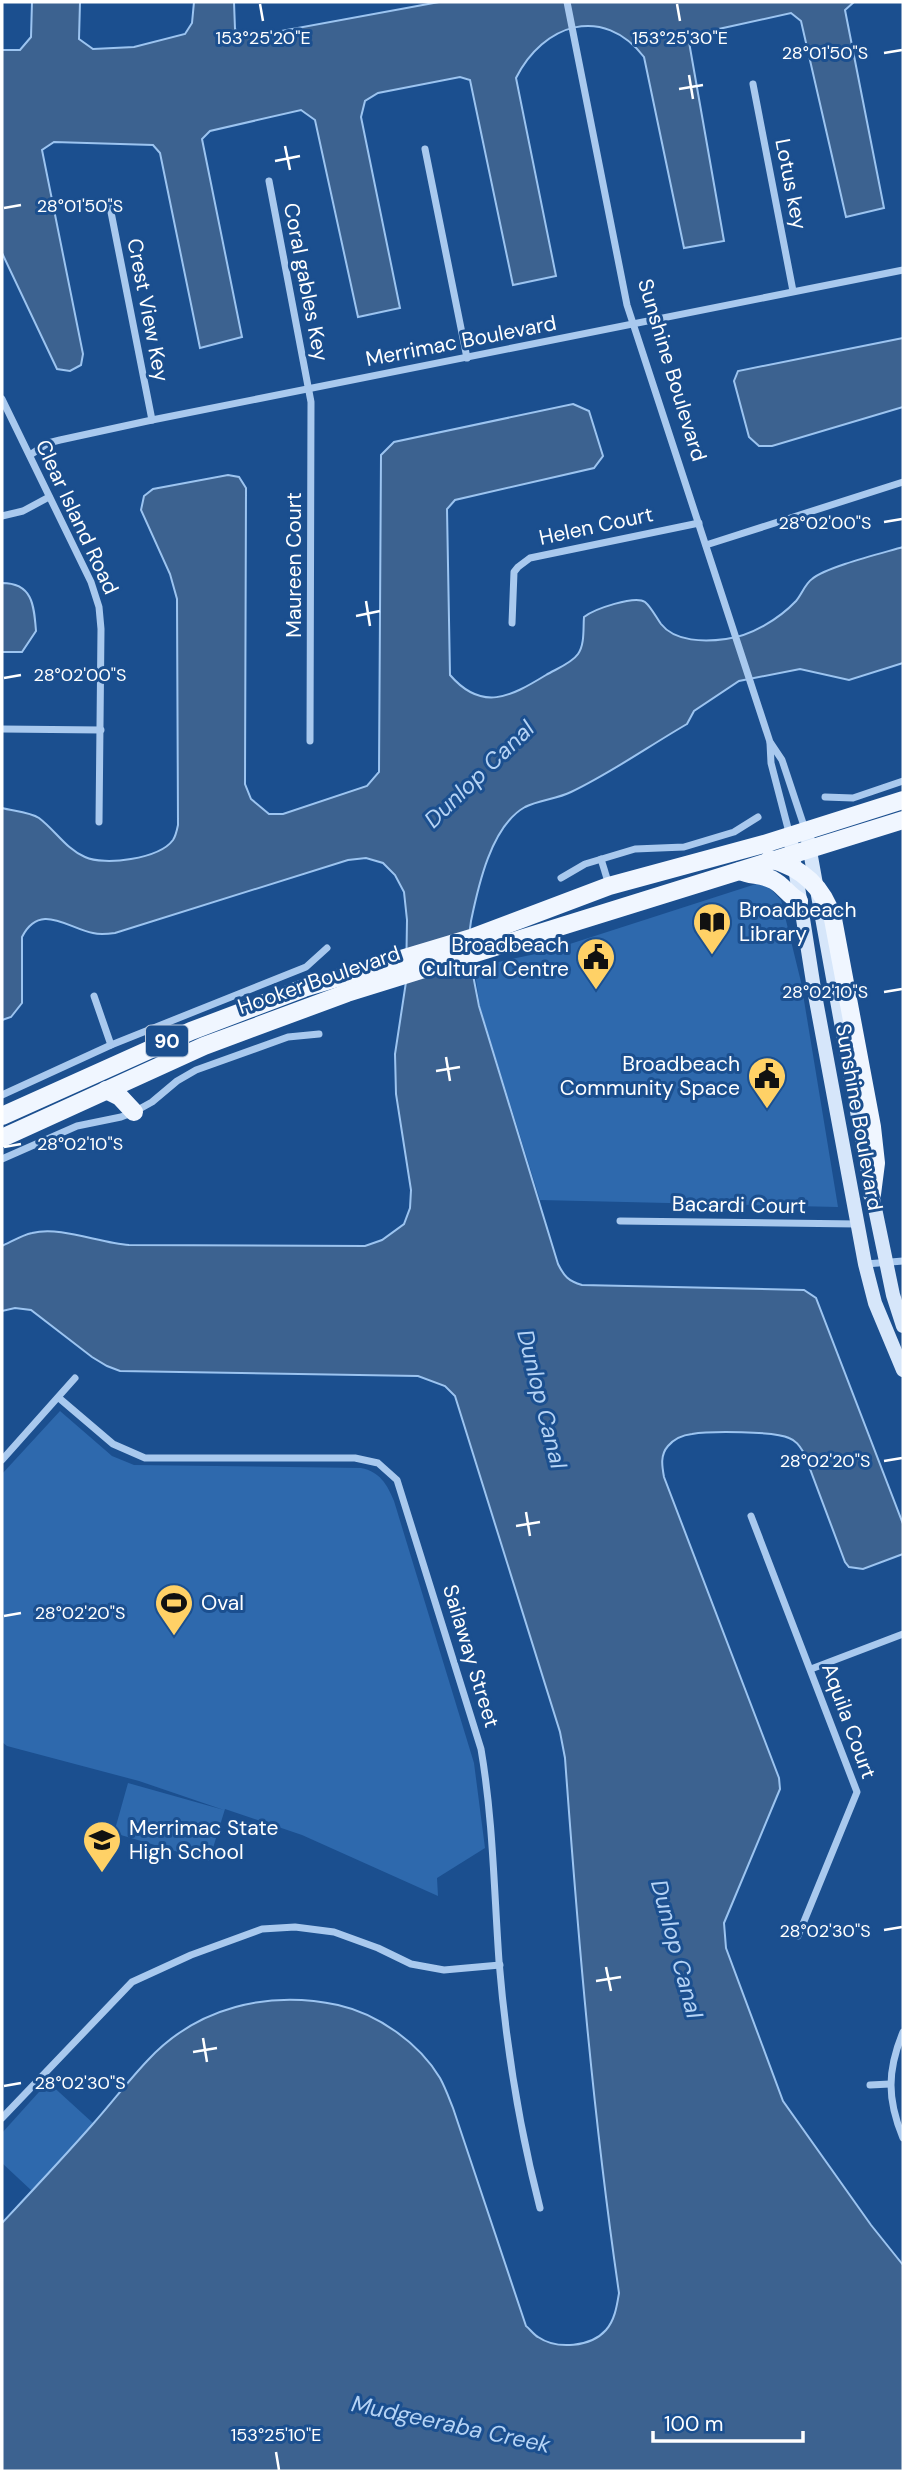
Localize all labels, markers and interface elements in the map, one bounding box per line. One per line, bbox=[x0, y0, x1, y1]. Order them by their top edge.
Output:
text: 153°25'20"E bbox=[215, 26, 311, 50]
text: 153°25'30"E bbox=[632, 26, 728, 50]
text: 28°01'50"S bbox=[782, 41, 868, 65]
street label: Lotus key bbox=[768, 136, 814, 232]
text: 28°01'50"S bbox=[37, 194, 123, 218]
street label: Coral gables Key bbox=[277, 200, 335, 364]
street label: Crest View Key bbox=[120, 236, 176, 384]
street label: Sunshine Boulevard bbox=[631, 275, 713, 465]
street label: Merrimac Boulevard bbox=[363, 309, 559, 373]
street label: Clear Island Road bbox=[29, 435, 125, 599]
street label: Maureen Court bbox=[280, 492, 308, 638]
street label: Helen Court bbox=[536, 500, 656, 552]
text: 28°02'00"S bbox=[779, 511, 871, 535]
text: 28°02'00"S bbox=[34, 663, 126, 687]
water label: Dunlop Canal bbox=[417, 713, 541, 834]
place label: Broadbeach Library bbox=[739, 896, 857, 948]
library icon: Broadbeach Library bbox=[691, 901, 733, 956]
place label: Broadbeach Cultural Centre bbox=[421, 931, 569, 983]
public building icon: Broadbeach Cultural Centre bbox=[575, 936, 617, 991]
street label: Hooker Boulevard bbox=[234, 939, 404, 1021]
text: 28°02'10"S bbox=[782, 980, 868, 1004]
street label: Sunshine Boulevard bbox=[829, 1021, 889, 1213]
road number: 90 bbox=[146, 1026, 188, 1056]
place label: Broadbeach Community Space bbox=[560, 1050, 740, 1102]
public building icon: Broadbeach Community Space bbox=[746, 1055, 788, 1110]
text: 28°02'10"S bbox=[37, 1132, 123, 1156]
street label: Bacardi Court bbox=[672, 1190, 806, 1220]
water label: Dunlop Canal bbox=[510, 1326, 574, 1472]
text: 28°02'20"S bbox=[780, 1449, 870, 1473]
street label: Sailaway Street bbox=[436, 1581, 506, 1731]
sports icon: Oval bbox=[153, 1582, 195, 1637]
place label: Oval bbox=[201, 1589, 244, 1617]
text: 28°02'20"S bbox=[35, 1601, 125, 1625]
street label: Aquila Court bbox=[815, 1659, 883, 1783]
place label: Merrimac State High School bbox=[129, 1814, 278, 1866]
school or university icon: Merrimac State High School bbox=[81, 1819, 123, 1874]
water label: Dunlop Canal bbox=[644, 1876, 710, 2022]
text: 28°02'30"S bbox=[779, 1919, 871, 1943]
text: 28°02'30"S bbox=[34, 2071, 126, 2095]
water label: Mudgeeraba Creek bbox=[349, 2388, 554, 2460]
scale bar bbox=[653, 2400, 804, 2444]
text: 100 m bbox=[664, 2410, 724, 2438]
text: 153°25'10"E bbox=[231, 2423, 321, 2447]

